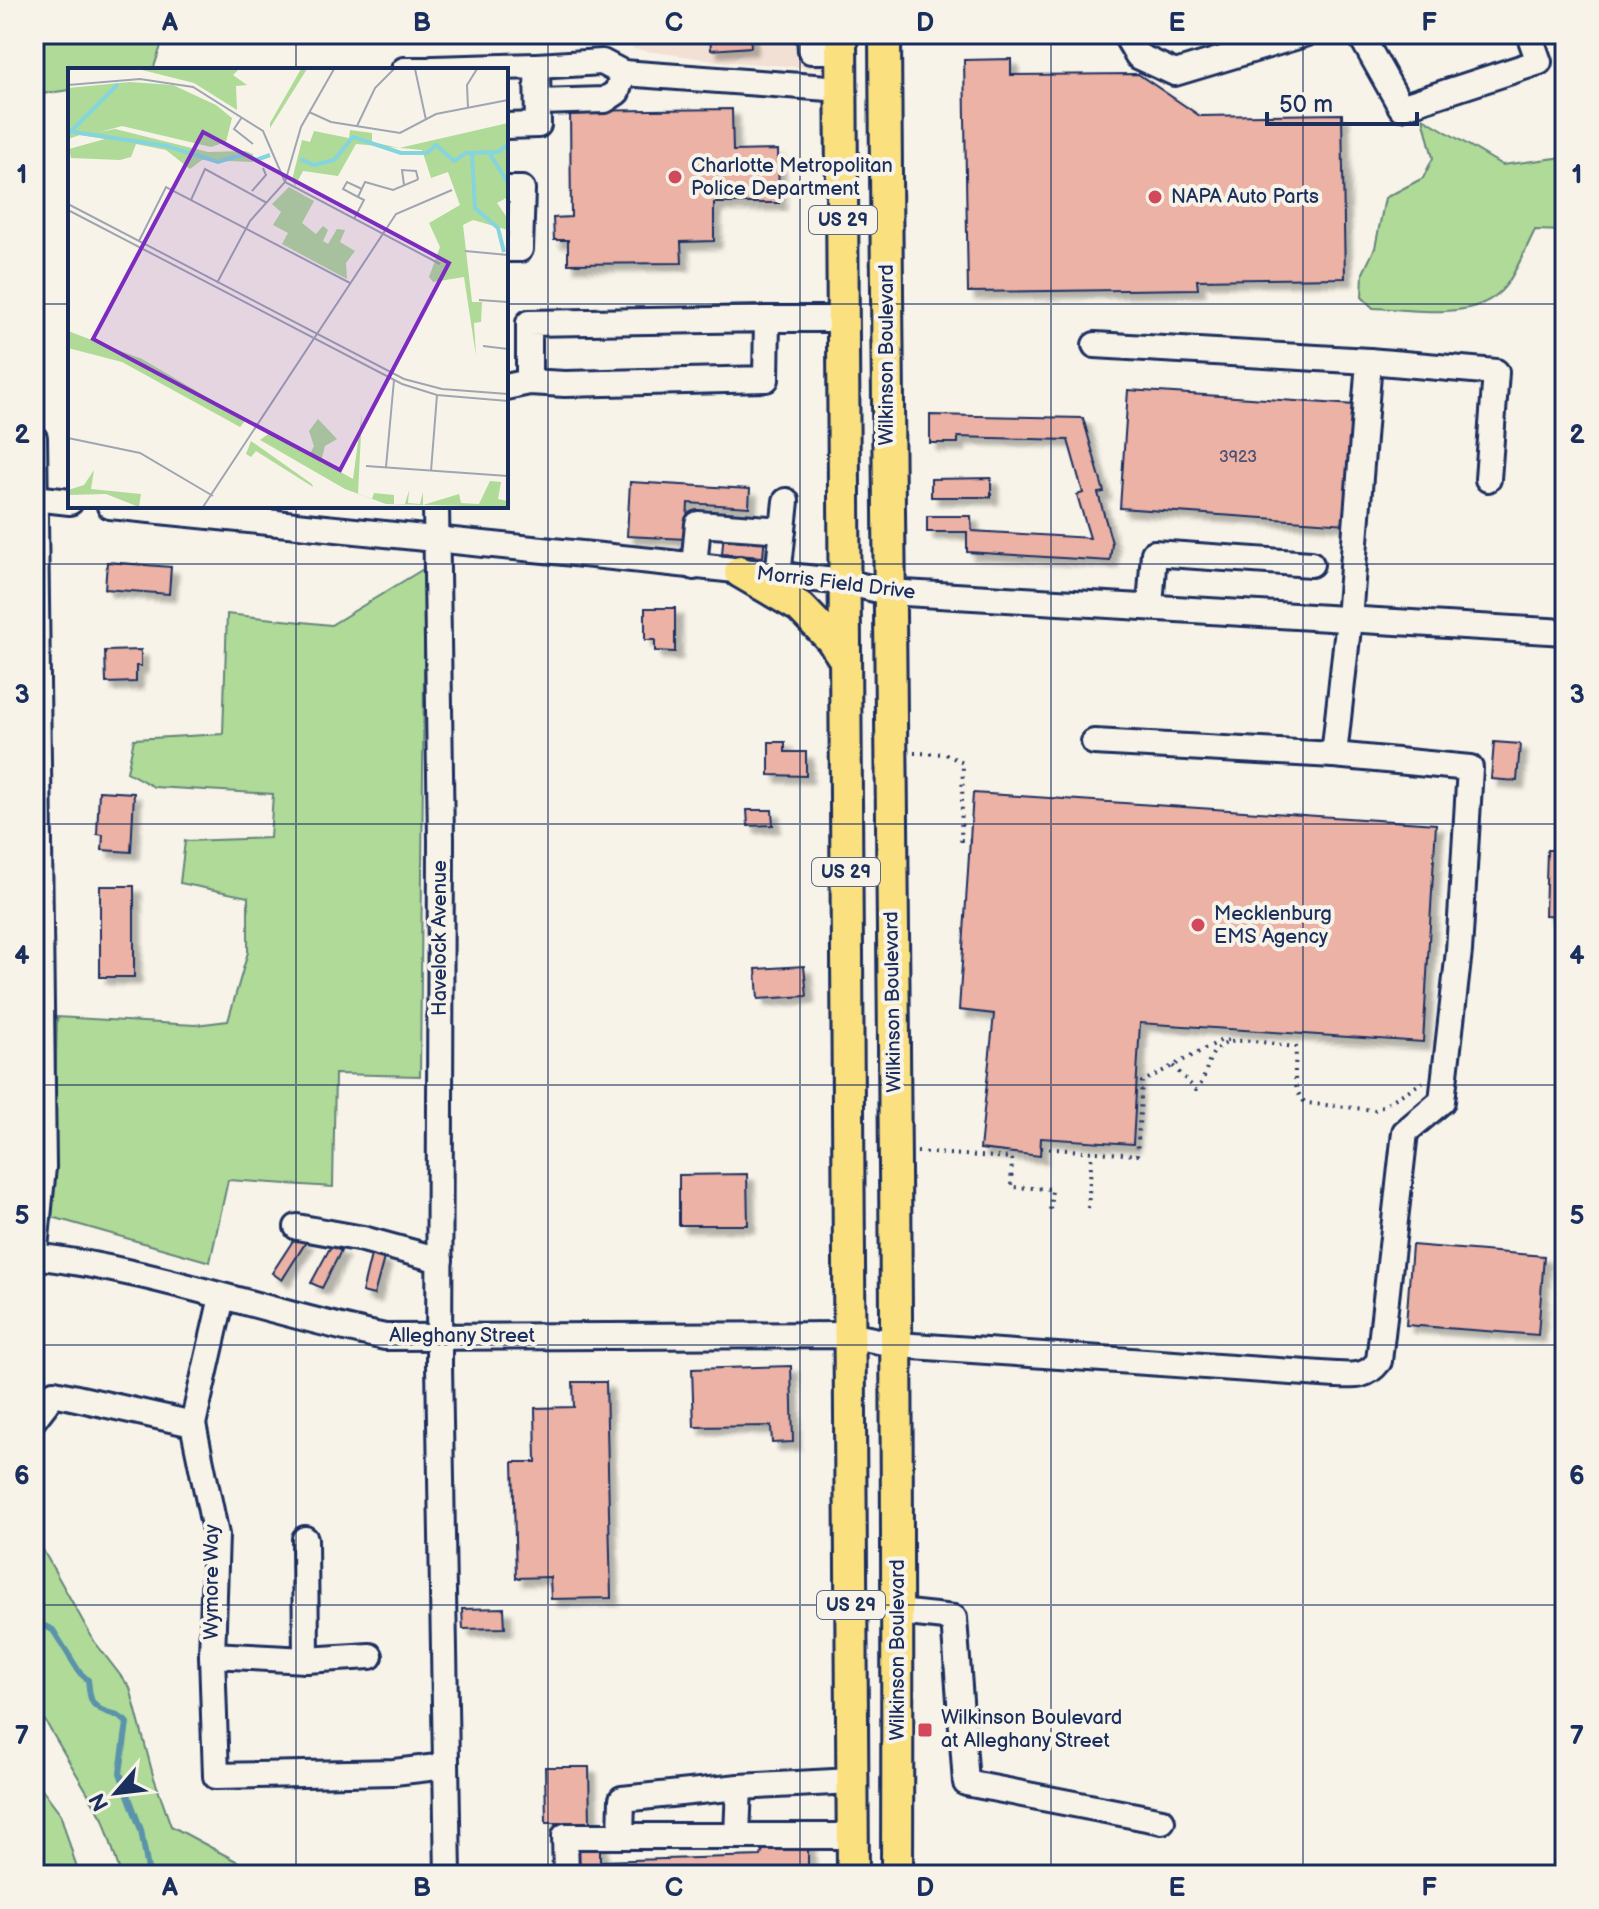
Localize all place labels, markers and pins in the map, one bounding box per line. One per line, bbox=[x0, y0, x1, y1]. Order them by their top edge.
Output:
place label: Charlotte Metropolitan Police Department bbox=[691, 154, 893, 201]
marker: Charlotte Metropolitan Police Department bbox=[666, 168, 684, 186]
place label: NAPA Auto Parts bbox=[1171, 185, 1319, 209]
marker: NAPA Auto Parts bbox=[1146, 188, 1164, 206]
place label: Mecklenburg EMS Agency bbox=[1214, 902, 1332, 949]
marker: Mecklenburg EMS Agency bbox=[1189, 916, 1207, 934]
place label: Wilkinson Boulevard at Alleghany Street bbox=[941, 1706, 1122, 1753]
marker: Wilkinson Boulevard at Alleghany Street bbox=[916, 1721, 934, 1739]

